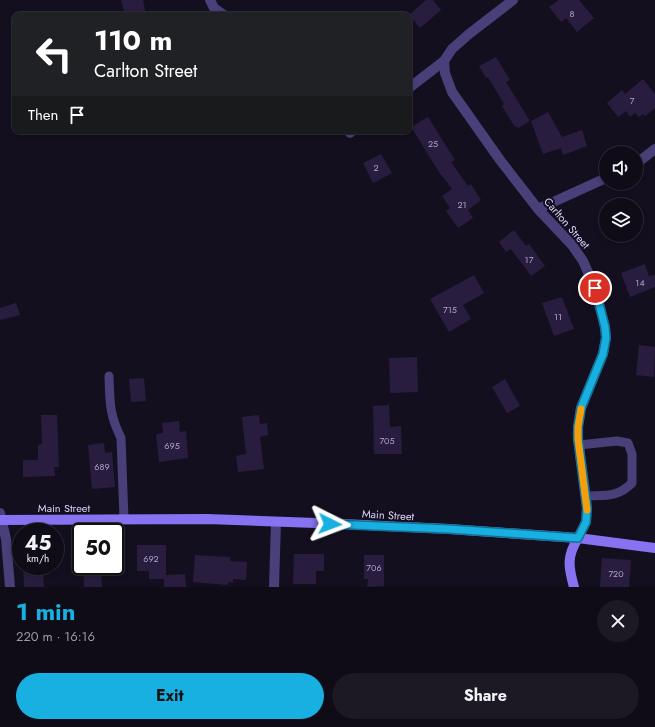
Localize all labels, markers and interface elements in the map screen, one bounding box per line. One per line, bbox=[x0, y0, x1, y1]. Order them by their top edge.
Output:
house number: 8 bbox=[570, 7, 575, 20]
text: 110 m bbox=[94, 20, 172, 61]
icon: left bbox=[28, 28, 80, 80]
text: Carlton Street bbox=[94, 58, 197, 84]
house number: 7 bbox=[630, 94, 635, 107]
text: Then bbox=[28, 104, 58, 126]
icon: arrive bbox=[66, 104, 88, 126]
house number: 25 bbox=[428, 137, 438, 150]
map controls bbox=[599, 146, 643, 242]
button: sound bbox=[599, 146, 643, 190]
house number: 2 bbox=[373, 161, 379, 174]
street label: Carlton Street bbox=[540, 194, 594, 252]
house number: 21 bbox=[457, 198, 467, 211]
button: layers bbox=[599, 198, 643, 242]
house number: 17 bbox=[525, 253, 534, 266]
pin bbox=[578, 271, 612, 305]
house number: 14 bbox=[635, 276, 645, 289]
icon: arrive bbox=[584, 277, 606, 299]
house number: 715 bbox=[443, 303, 457, 316]
house number: 11 bbox=[554, 310, 562, 323]
house number: 705 bbox=[379, 434, 395, 447]
house number: 695 bbox=[164, 439, 180, 452]
house number: 689 bbox=[94, 460, 110, 473]
street label: Main Street bbox=[38, 500, 91, 516]
position arrow bbox=[309, 503, 351, 545]
street label: Main Street bbox=[361, 506, 415, 524]
speed limit sign: 50 bbox=[72, 523, 124, 575]
text: 45 bbox=[25, 529, 51, 558]
text: km/h bbox=[27, 551, 49, 566]
house number: 692 bbox=[143, 552, 159, 565]
house number: 706 bbox=[366, 561, 382, 574]
house number: 720 bbox=[608, 567, 624, 580]
text: 1 min bbox=[16, 594, 76, 629]
button: close bbox=[597, 600, 639, 642]
text: 220 m · 16:16 bbox=[16, 627, 95, 646]
button: Exit bbox=[16, 673, 324, 719]
button: Share bbox=[332, 673, 639, 719]

